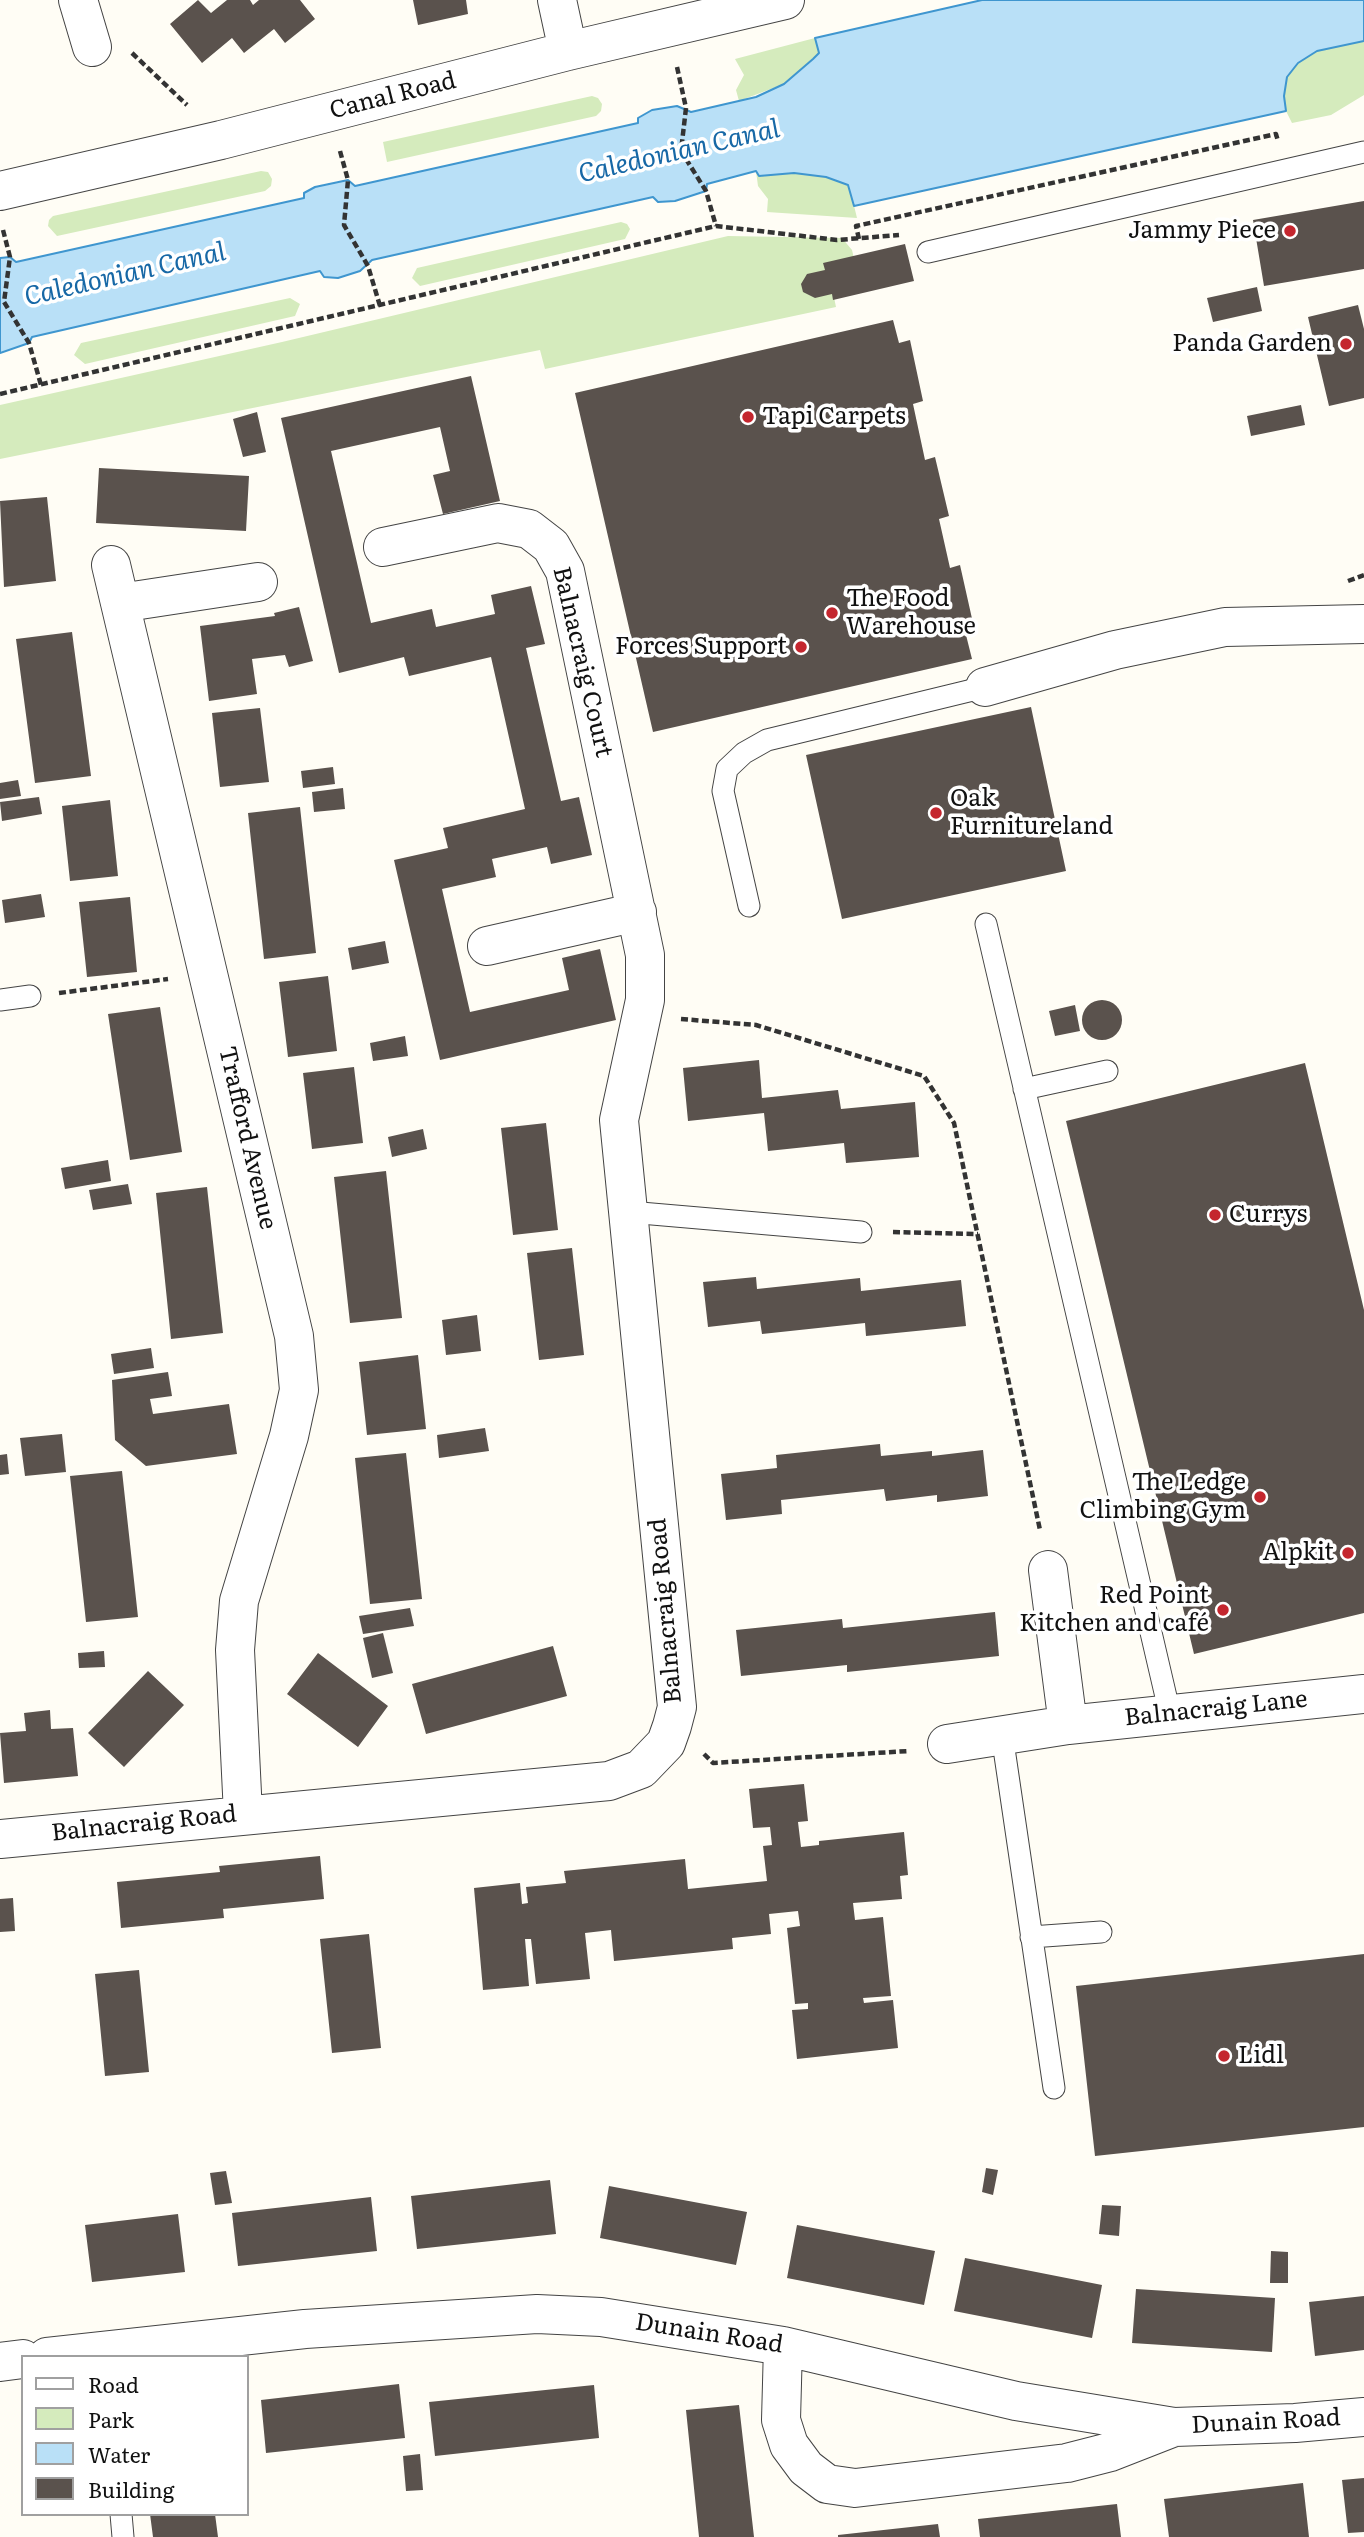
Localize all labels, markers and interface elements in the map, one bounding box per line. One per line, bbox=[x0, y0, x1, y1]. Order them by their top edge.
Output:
street label: Canal Road bbox=[327, 66, 459, 126]
water label: Caledonian Canal bbox=[575, 114, 783, 190]
place label: Jammy Piece bbox=[1128, 217, 1276, 245]
marker: Jammy Piece bbox=[1282, 223, 1298, 239]
water label: Caledonian Canal bbox=[21, 237, 229, 313]
place label: Panda Garden bbox=[1172, 330, 1332, 358]
marker: Panda Garden bbox=[1338, 336, 1354, 352]
place label: Tapi Carpets bbox=[762, 403, 906, 431]
marker: Tapi Carpets bbox=[740, 409, 756, 425]
street label: Balnacraig Court bbox=[546, 564, 618, 760]
place label: The Food Warehouse bbox=[846, 585, 976, 641]
marker: The Food Warehouse bbox=[824, 605, 840, 621]
place label: Forces Support bbox=[615, 633, 787, 661]
marker: Forces Support bbox=[793, 639, 809, 655]
place label: Oak Furnitureland bbox=[950, 785, 1113, 841]
marker: Oak Furnitureland bbox=[928, 805, 944, 821]
street label: Trafford Avenue bbox=[212, 1044, 282, 1232]
place label: Currys bbox=[1229, 1201, 1307, 1229]
marker: Currys bbox=[1207, 1207, 1223, 1223]
place label: The Ledge Climbing Gym bbox=[1079, 1469, 1246, 1525]
marker: The Ledge Climbing Gym bbox=[1252, 1489, 1268, 1505]
street label: Balnacraig Road bbox=[644, 1517, 688, 1705]
place label: Alpkit bbox=[1262, 1539, 1334, 1567]
marker: Alpkit bbox=[1340, 1545, 1356, 1561]
place label: Red Point Kitchen and café bbox=[1019, 1582, 1209, 1638]
marker: Red Point Kitchen and café bbox=[1215, 1602, 1231, 1618]
street label: Balnacraig Lane bbox=[1123, 1685, 1309, 1733]
street label: Balnacraig Road bbox=[50, 1800, 238, 1848]
place label: Lidl bbox=[1238, 2042, 1284, 2070]
marker: Lidl bbox=[1216, 2048, 1232, 2064]
street label: Dunain Road bbox=[633, 2308, 785, 2360]
legend bbox=[21, 2355, 248, 2516]
text: Road bbox=[88, 2368, 139, 2399]
text: Park bbox=[88, 2403, 134, 2434]
street label: Dunain Road bbox=[1191, 2404, 1341, 2440]
text: Water bbox=[88, 2438, 150, 2469]
text: Building bbox=[88, 2473, 174, 2504]

